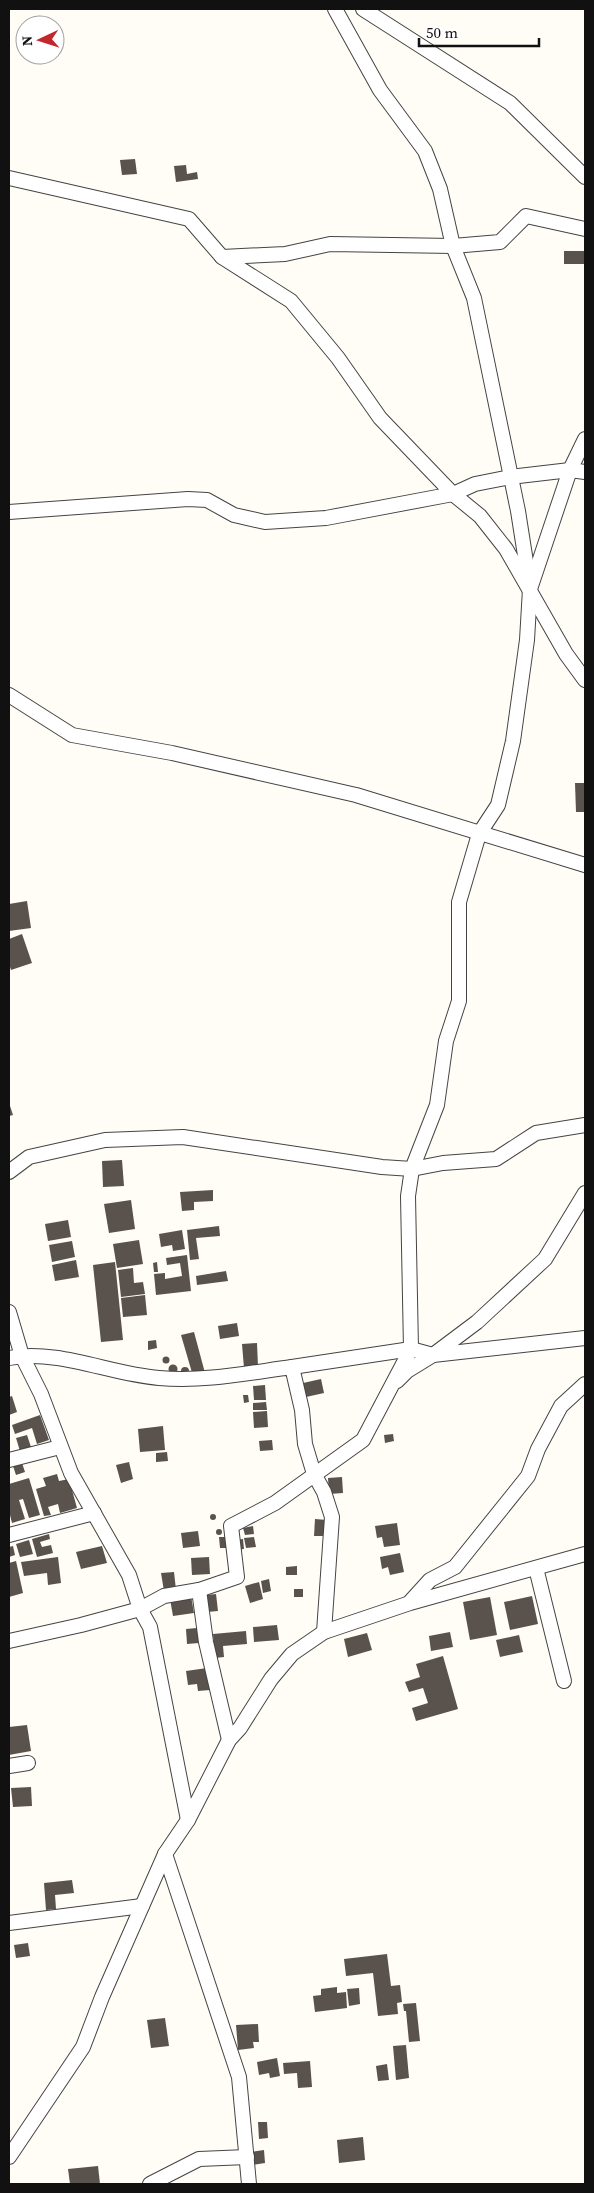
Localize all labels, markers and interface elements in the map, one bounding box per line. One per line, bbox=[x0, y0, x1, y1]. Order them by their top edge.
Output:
north arrow bbox=[15, 15, 65, 65]
scale bar bbox=[419, 15, 539, 47]
text: 50 m bbox=[426, 22, 458, 43]
text: N bbox=[17, 35, 37, 47]

